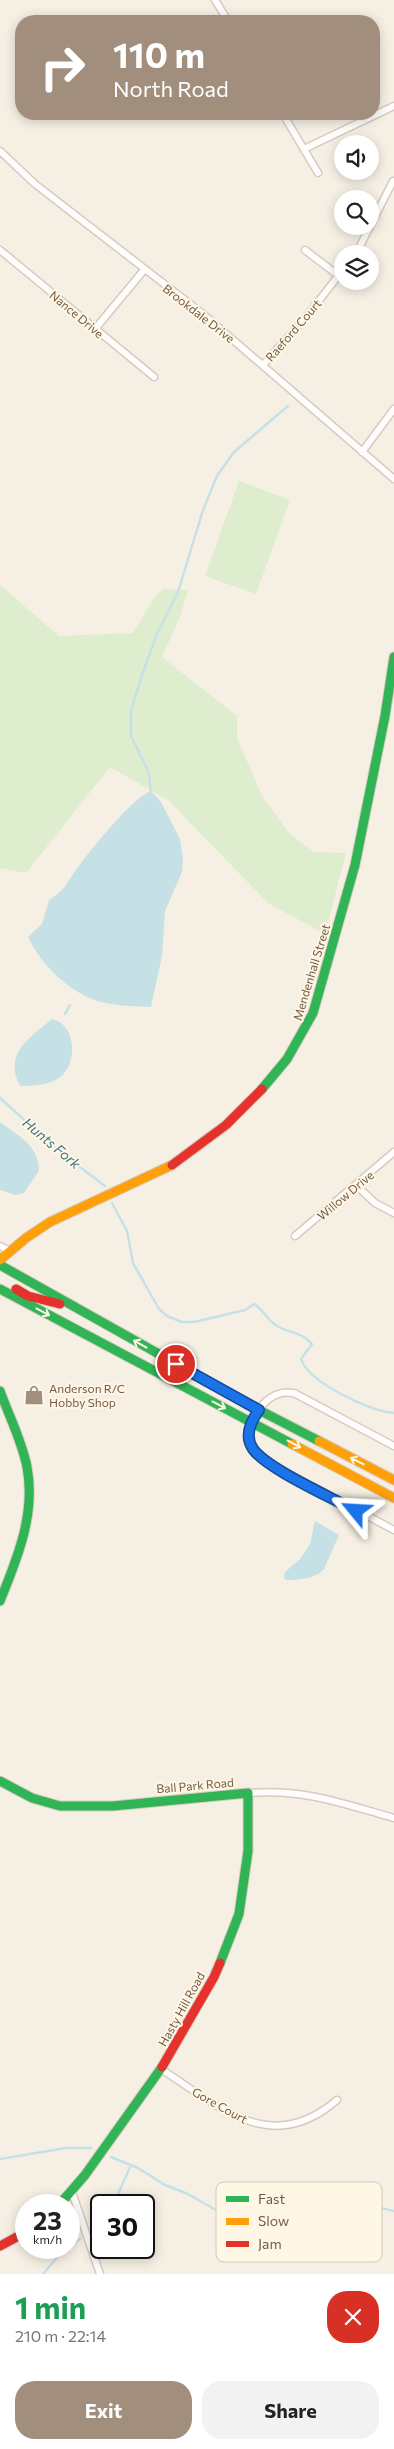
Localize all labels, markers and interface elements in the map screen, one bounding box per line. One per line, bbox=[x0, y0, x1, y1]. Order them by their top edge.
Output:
text: 110 m bbox=[113, 32, 205, 75]
icon: right bbox=[30, 35, 95, 100]
text: North Road bbox=[113, 75, 229, 102]
map controls bbox=[334, 135, 379, 290]
button: sound bbox=[334, 135, 379, 180]
button: search bbox=[334, 190, 379, 235]
button: layers bbox=[334, 245, 379, 290]
street label: Brookdale Drive bbox=[160, 281, 238, 345]
street label: Nance Drive bbox=[47, 288, 107, 340]
street label: Raeford Court bbox=[262, 296, 324, 364]
street label: Mendenhall Street bbox=[290, 922, 332, 1022]
water label: Hunts Fork bbox=[20, 1114, 85, 1172]
street label: Willow Drive bbox=[314, 1167, 376, 1223]
one-way arrow bbox=[35, 1308, 50, 1317]
one-way arrow bbox=[133, 1338, 147, 1348]
pin bbox=[155, 1343, 197, 1385]
icon: arrive bbox=[162, 1350, 190, 1378]
place label: Anderson R/C Hobby Shop bbox=[49, 1381, 125, 1409]
shop icon: Anderson R/C Hobby Shop bbox=[23, 1384, 45, 1406]
one-way arrow bbox=[211, 1401, 226, 1410]
one-way arrow bbox=[286, 1440, 301, 1450]
one-way arrow bbox=[350, 1456, 365, 1466]
position arrow bbox=[329, 1484, 381, 1536]
street label: Ball Park Road bbox=[156, 1775, 234, 1795]
street label: Hasty Hill Road bbox=[155, 1969, 207, 2049]
street label: Gore Court bbox=[190, 2084, 250, 2126]
legend bbox=[216, 2182, 382, 2262]
text: Fast bbox=[258, 2190, 285, 2207]
speed limit sign: 30 bbox=[90, 2194, 155, 2259]
text: 23 bbox=[33, 2205, 62, 2235]
text: Slow bbox=[258, 2212, 289, 2229]
text: km/h bbox=[33, 2232, 62, 2246]
text: Jam bbox=[258, 2235, 282, 2252]
text: 1 min bbox=[15, 2288, 86, 2325]
button: close bbox=[327, 2291, 379, 2343]
text: 210 m · 22:14 bbox=[15, 2326, 106, 2345]
button: Exit bbox=[15, 2381, 192, 2439]
button: Share bbox=[202, 2381, 379, 2439]

